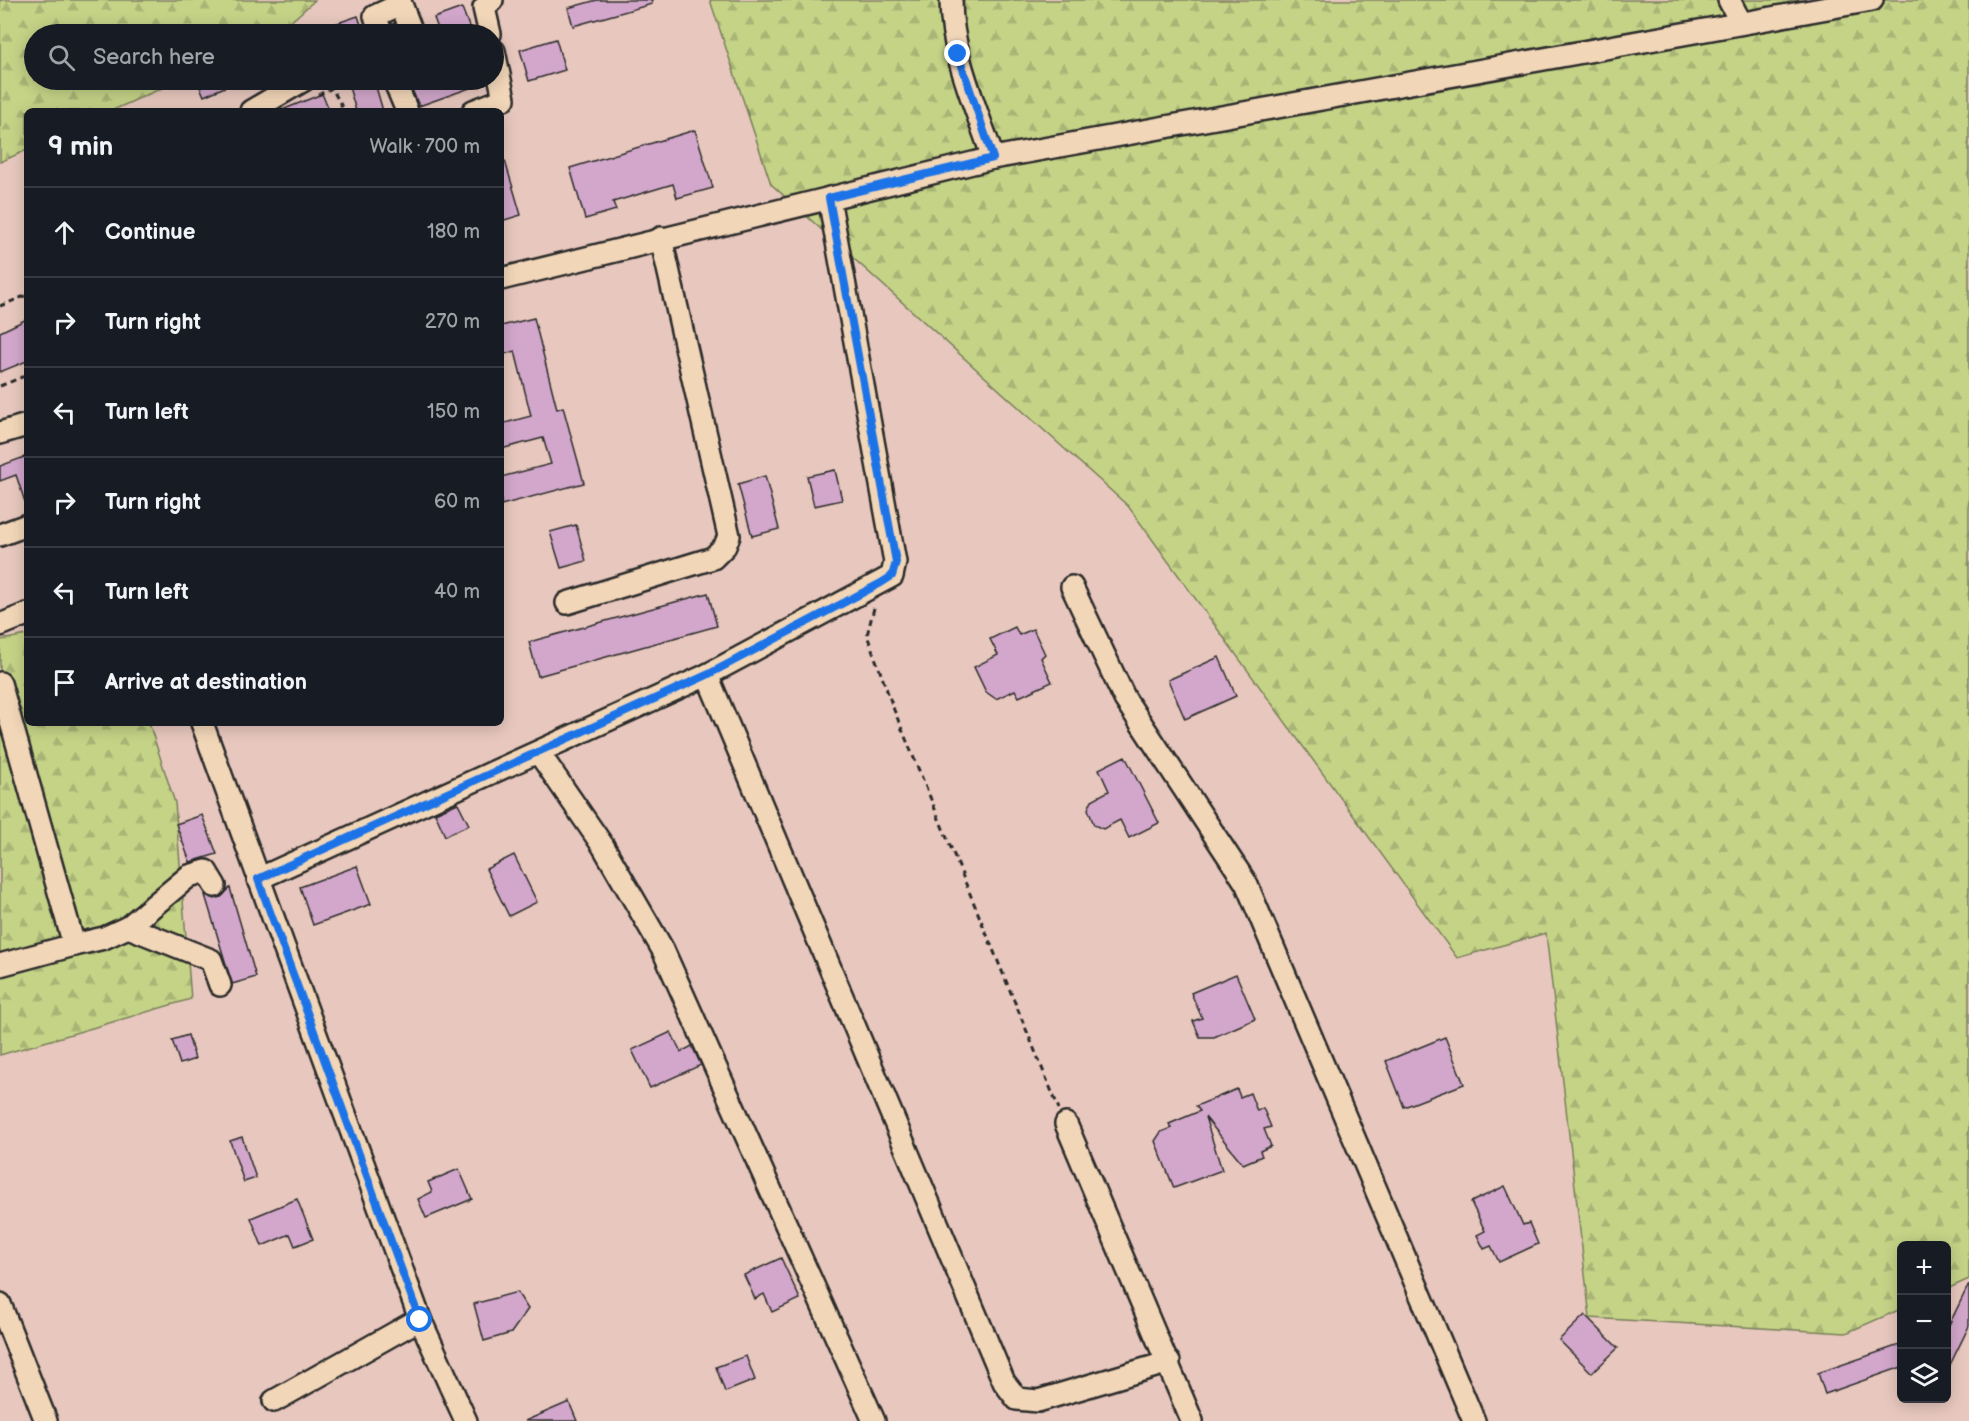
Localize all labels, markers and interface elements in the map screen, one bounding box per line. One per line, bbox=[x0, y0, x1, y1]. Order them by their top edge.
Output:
search box bbox=[24, 24, 504, 90]
route end bbox=[944, 40, 970, 66]
icon: search bbox=[45, 41, 78, 74]
text: Search here bbox=[93, 44, 215, 71]
text: 9 min bbox=[48, 132, 113, 163]
text: Walk · 700 m bbox=[370, 135, 480, 159]
icon: ahead bbox=[48, 216, 81, 249]
text: Continue bbox=[105, 219, 195, 246]
text: 180 m bbox=[427, 220, 480, 244]
icon: right bbox=[48, 306, 81, 339]
text: Turn right bbox=[105, 309, 201, 336]
text: 270 m bbox=[425, 310, 480, 334]
icon: left bbox=[48, 396, 81, 429]
text: Turn left bbox=[105, 399, 189, 426]
text: 150 m bbox=[427, 400, 480, 424]
icon: right bbox=[48, 486, 81, 519]
text: Turn right bbox=[105, 489, 201, 516]
text: 60 m bbox=[434, 490, 480, 514]
icon: left bbox=[48, 576, 81, 609]
text: Turn left bbox=[105, 579, 189, 606]
text: 40 m bbox=[434, 580, 480, 604]
icon: arrive bbox=[48, 666, 81, 699]
text: Arrive at destination bbox=[105, 669, 307, 696]
map controls bbox=[1897, 1241, 1951, 1403]
button: + bbox=[1897, 1241, 1951, 1295]
button: − bbox=[1897, 1295, 1951, 1349]
route start bbox=[406, 1306, 432, 1332]
button: layers bbox=[1897, 1349, 1951, 1403]

